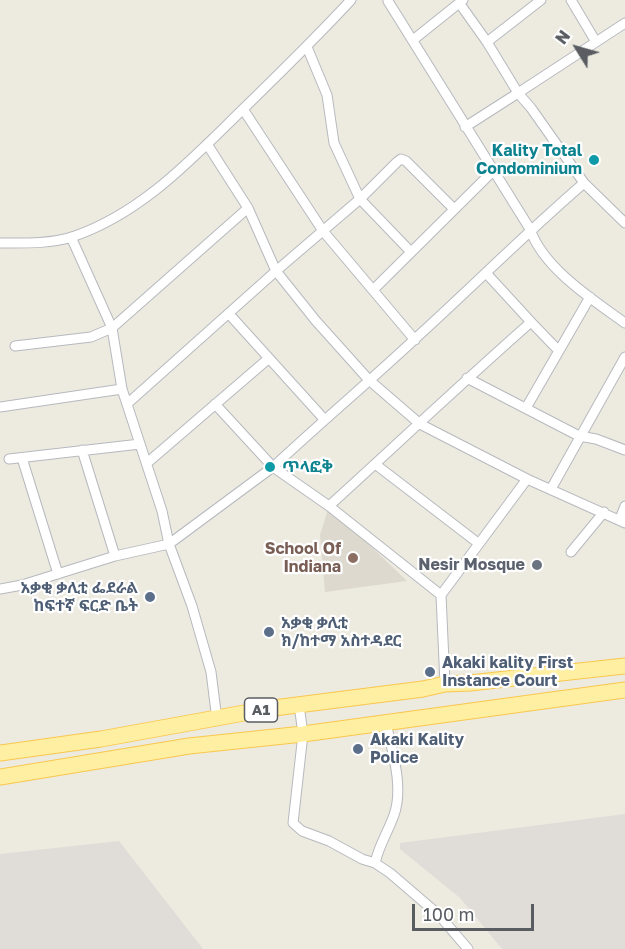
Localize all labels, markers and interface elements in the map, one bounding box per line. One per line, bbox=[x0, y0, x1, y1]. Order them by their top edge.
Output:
north arrow bbox=[547, 18, 607, 78]
text: N bbox=[551, 26, 574, 48]
place label: Kality Total Condominium bbox=[476, 141, 582, 179]
marker: Kality Total Condominium bbox=[587, 153, 601, 167]
place label: ጥላፎቅ bbox=[282, 457, 333, 477]
marker: ጥላፎቅ bbox=[263, 460, 277, 474]
place label: School Of Indiana bbox=[265, 539, 341, 577]
marker: School Of Indiana bbox=[346, 551, 360, 565]
place label: Nesir Mosque bbox=[418, 555, 525, 575]
marker: Nesir Mosque bbox=[530, 558, 544, 572]
place label: አቃቂ ቃሊቲ ፌደራል ከፍተኛ ፍርድ ቤት bbox=[21, 578, 138, 616]
marker: አቃቂ ቃሊቲ ፌደራል ከፍተኛ ፍርድ ቤት bbox=[143, 590, 157, 604]
place label: አቃቂ ቃሊቲ ክ/ከተማ አስተዳደር bbox=[281, 613, 401, 651]
marker: አቃቂ ቃሊቲ ክ/ከተማ አስተዳደር bbox=[262, 625, 276, 639]
place label: Akaki kality First Instance Court bbox=[442, 653, 573, 691]
marker: Akaki kality First Instance Court bbox=[423, 665, 437, 679]
road number: A1 bbox=[244, 698, 278, 722]
place label: Akaki Kality Police bbox=[370, 730, 464, 768]
marker: Akaki Kality Police bbox=[351, 742, 365, 756]
scale bar bbox=[415, 892, 536, 930]
text: 100 m bbox=[423, 903, 474, 925]

